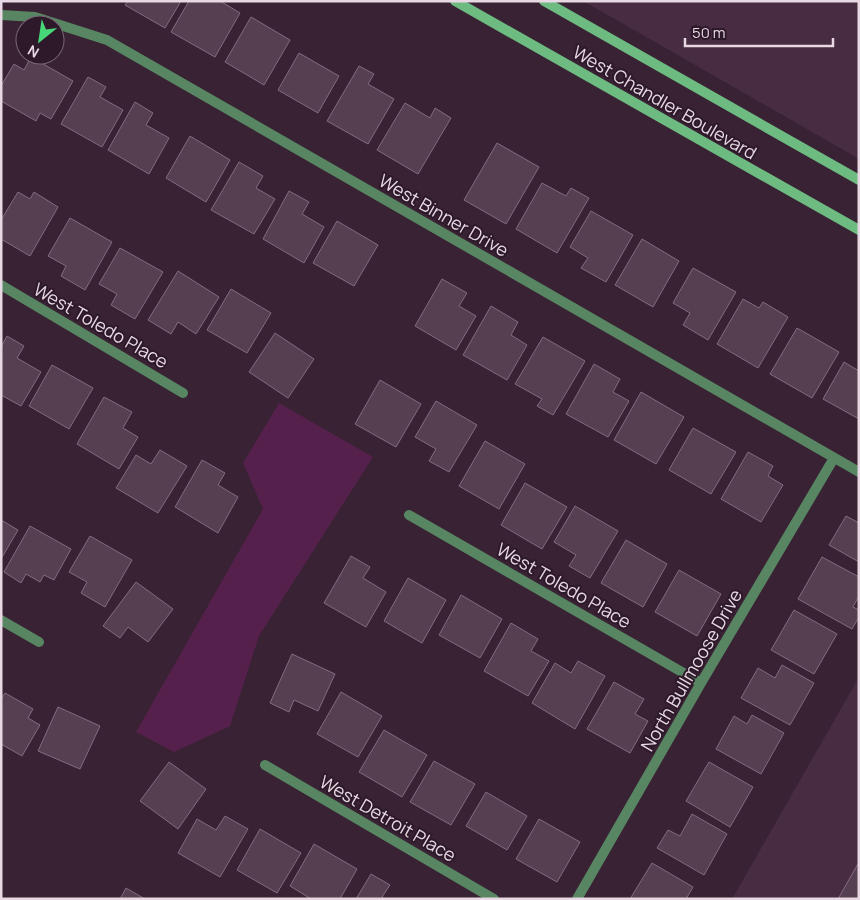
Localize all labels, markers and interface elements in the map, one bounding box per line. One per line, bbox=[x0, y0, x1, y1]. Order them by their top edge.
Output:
north arrow bbox=[15, 15, 65, 65]
scale bar bbox=[685, 15, 832, 47]
text: 50 m bbox=[692, 22, 726, 43]
street label: West Chandler Boulevard bbox=[569, 39, 761, 165]
text: N bbox=[24, 41, 42, 62]
street label: West Binner Drive bbox=[375, 168, 513, 262]
street label: West Toledo Place bbox=[29, 277, 173, 373]
street label: West Toledo Place bbox=[492, 537, 636, 633]
street label: North Bullmoose Drive bbox=[635, 585, 747, 755]
street label: West Detroit Place bbox=[315, 769, 461, 867]

